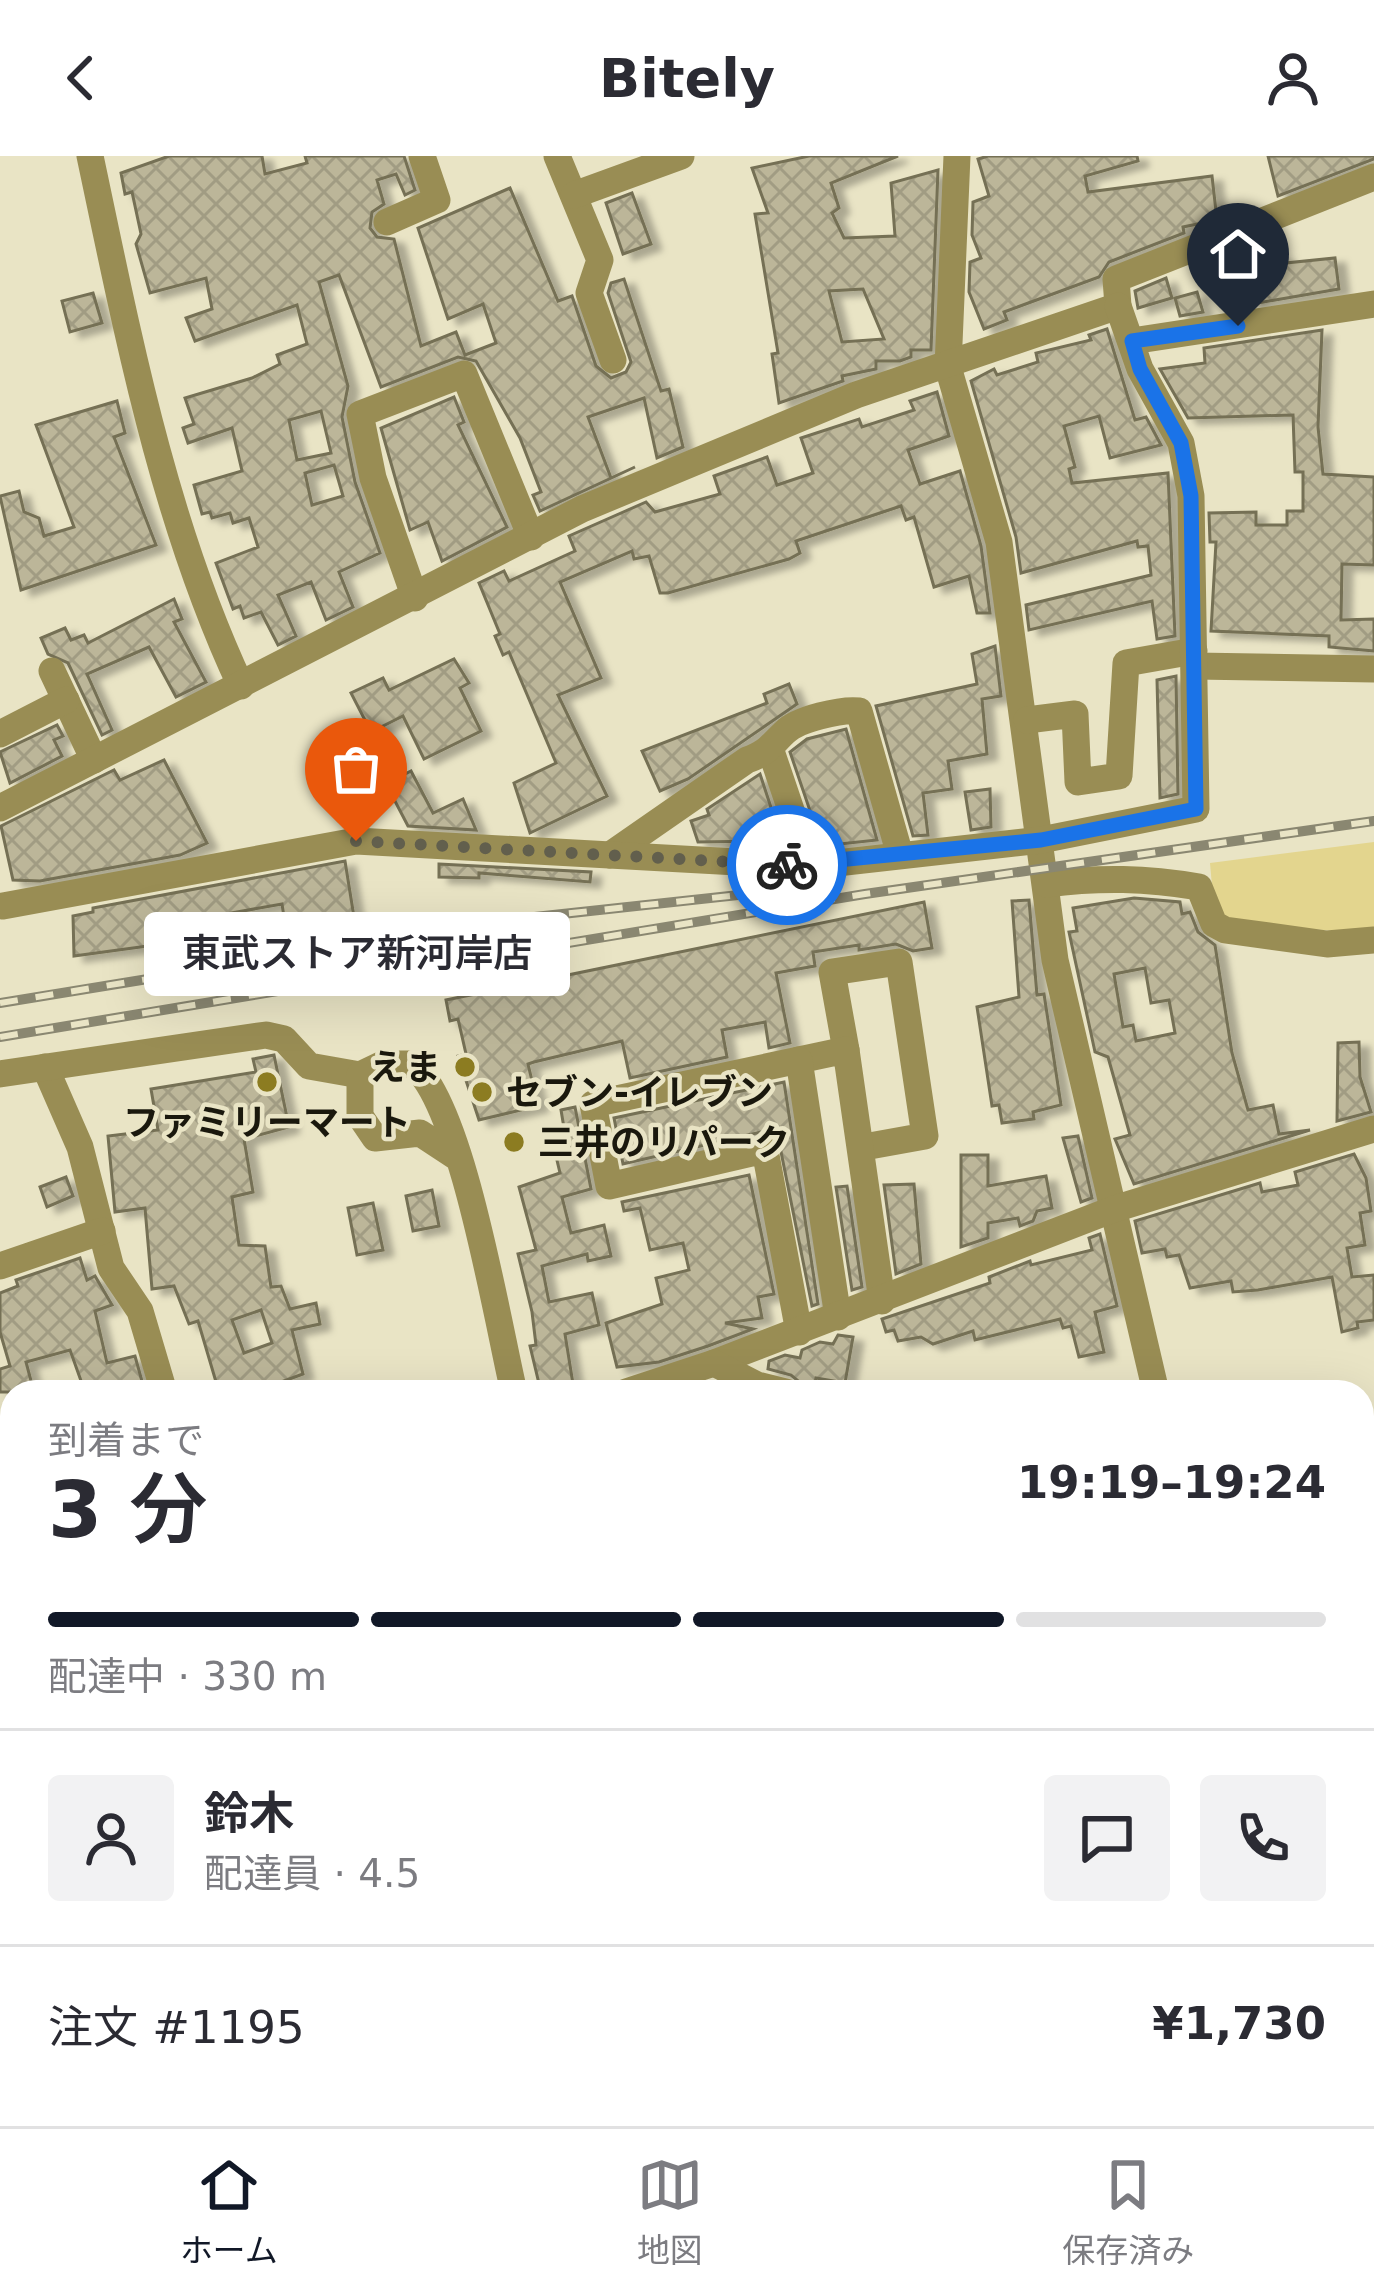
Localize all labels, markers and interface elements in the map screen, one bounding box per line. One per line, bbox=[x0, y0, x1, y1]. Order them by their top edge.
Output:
icon: back bbox=[48, 45, 114, 111]
icon: person bbox=[1260, 45, 1326, 111]
text: Bitely bbox=[599, 47, 775, 110]
pin bbox=[1187, 203, 1289, 326]
icon: home bbox=[1205, 221, 1271, 287]
pin bbox=[305, 718, 407, 841]
icon: bag bbox=[323, 736, 389, 802]
courier bbox=[727, 805, 847, 925]
icon: bike bbox=[754, 832, 820, 898]
callout: 東武ストア新河岸店 bbox=[143, 913, 569, 997]
text: 東武ストア新河岸店 bbox=[181, 931, 533, 976]
place label: えま bbox=[369, 1047, 441, 1088]
marker: えま bbox=[452, 1054, 478, 1080]
marker: ファミリーマート bbox=[254, 1069, 280, 1095]
place label: セブン-イレブン bbox=[506, 1072, 773, 1113]
marker: セブン-イレブン bbox=[469, 1079, 495, 1105]
place label: ファミリーマート bbox=[123, 1102, 411, 1143]
place label: 三井のリパーク bbox=[538, 1122, 790, 1163]
marker: 三井のリパーク bbox=[501, 1129, 527, 1155]
text: 到着まで bbox=[48, 1418, 204, 1463]
text: 19:19–19:24 bbox=[1017, 1456, 1326, 1509]
text: 3 分 bbox=[48, 1465, 207, 1555]
text: 配達中 · 330 m bbox=[48, 1654, 327, 1699]
button: person bbox=[48, 1775, 174, 1901]
button: chat bbox=[1044, 1775, 1170, 1901]
button: phone bbox=[1200, 1775, 1326, 1901]
text: 鈴木 bbox=[204, 1787, 294, 1840]
text: 配達員 · 4.5 bbox=[204, 1851, 420, 1896]
text: ¥1,730 bbox=[1152, 1997, 1326, 2050]
text: 注文 #1195 bbox=[48, 2001, 305, 2054]
tab: ホーム bbox=[180, 2152, 278, 2272]
tab: 地図 bbox=[637, 2152, 703, 2272]
tab: 保存済み bbox=[1062, 2152, 1194, 2272]

